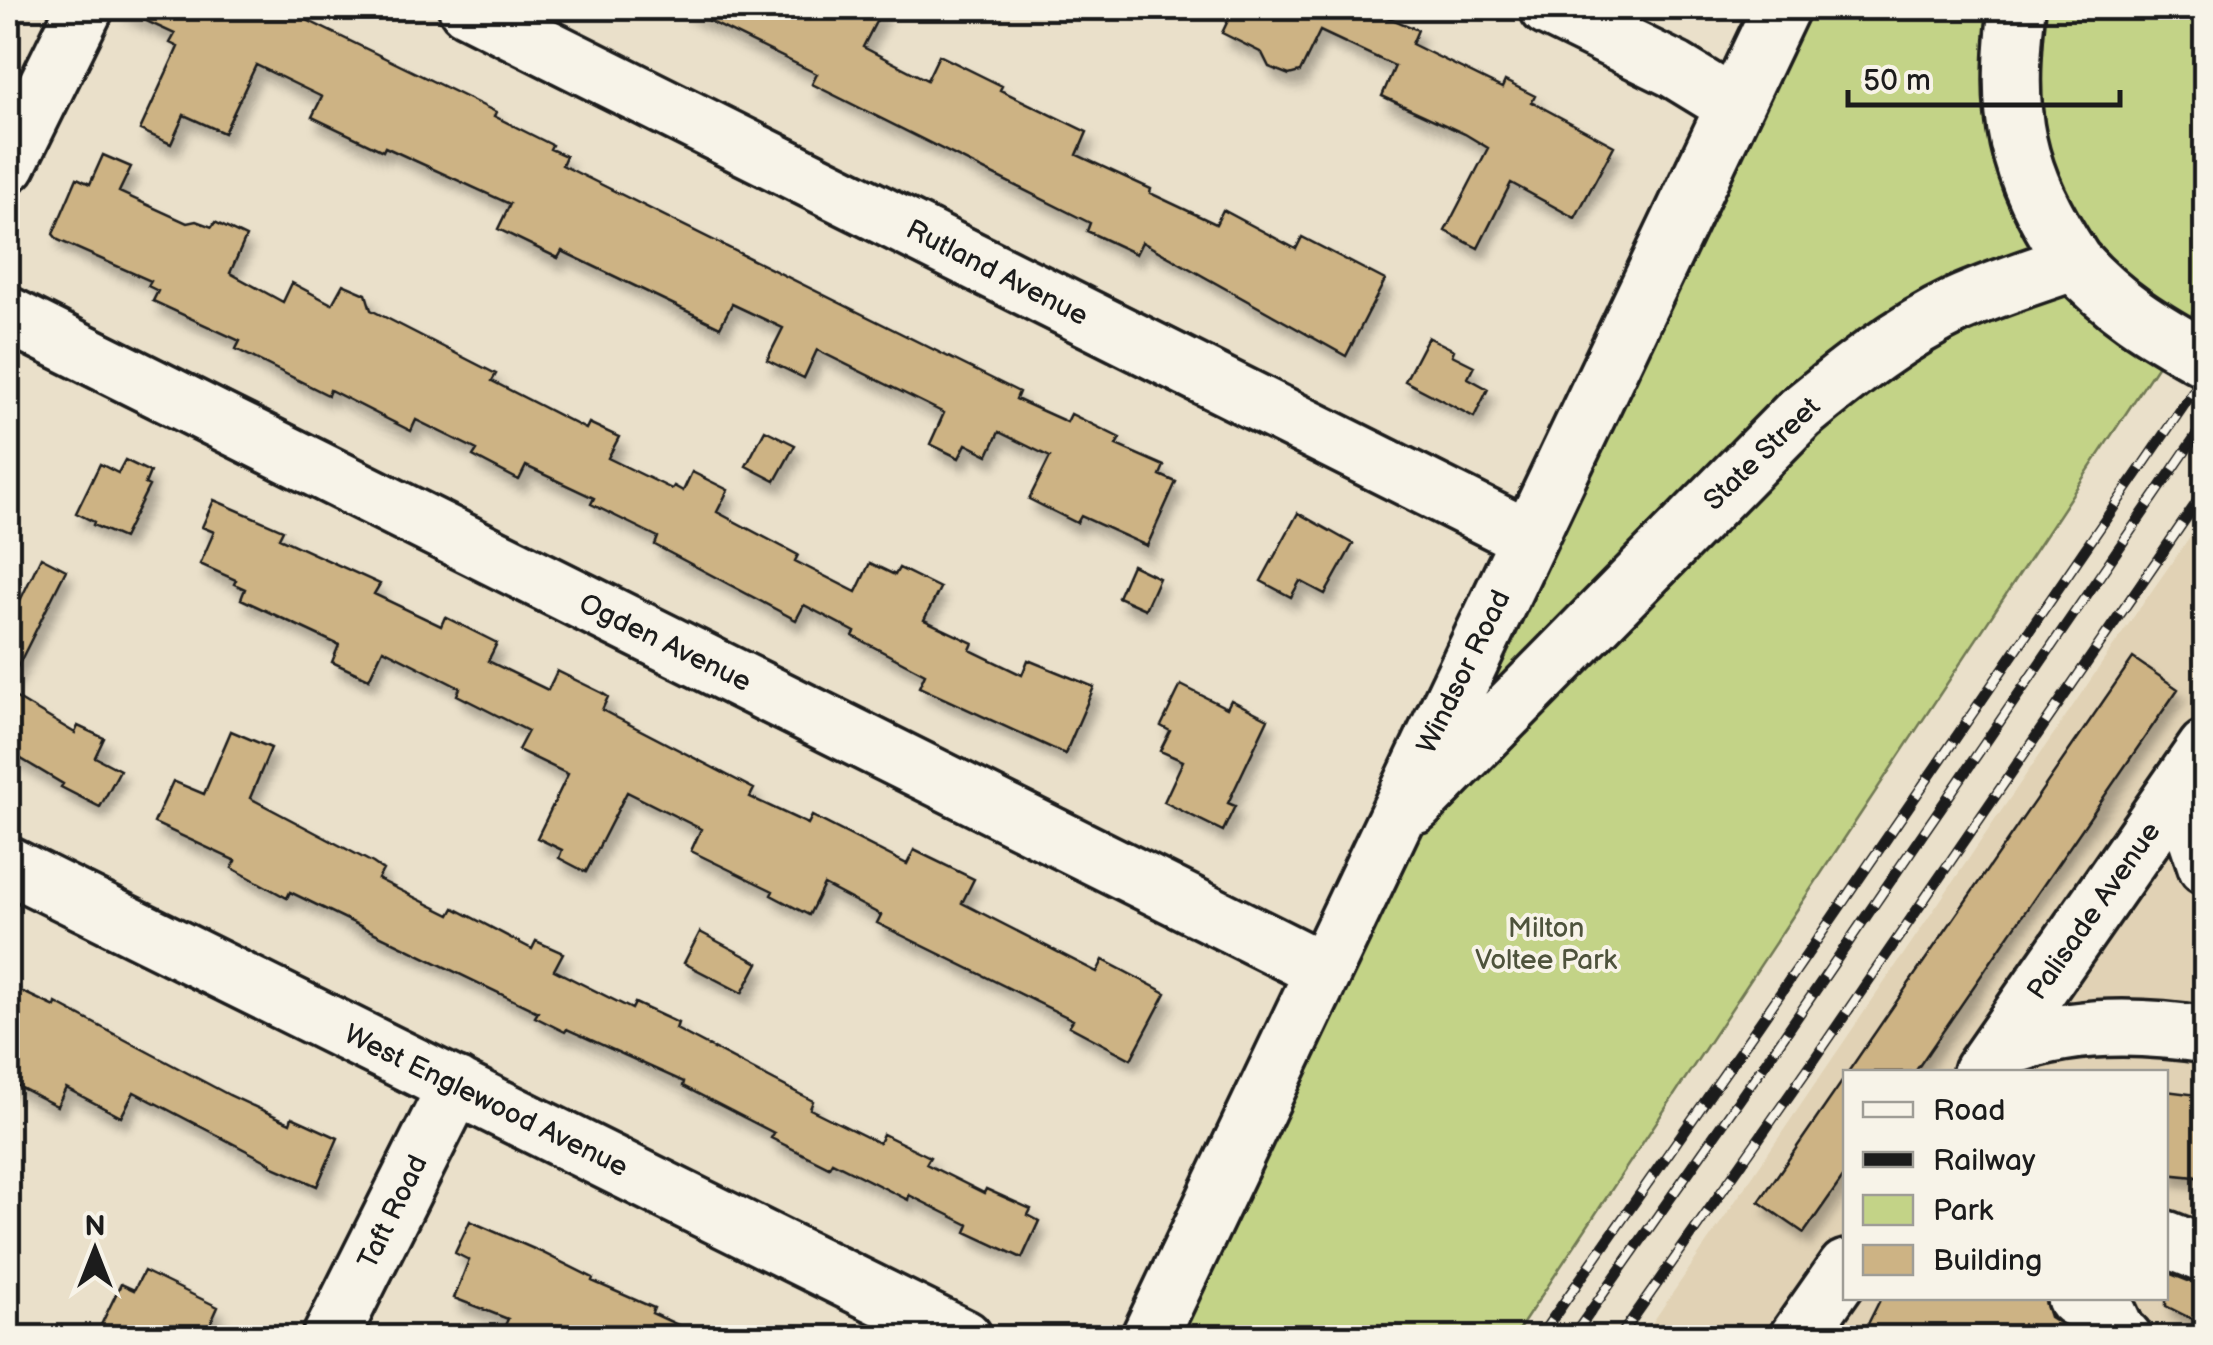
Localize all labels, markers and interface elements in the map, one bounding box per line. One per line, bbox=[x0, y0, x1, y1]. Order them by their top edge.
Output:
scale bar bbox=[1848, 45, 2120, 107]
text: 50 m bbox=[1863, 63, 1931, 99]
street label: Rutland Avenue bbox=[901, 213, 1093, 333]
street label: State Street bbox=[1697, 390, 1827, 518]
street label: Windsor Road bbox=[1410, 585, 1518, 759]
street label: Ogden Avenue bbox=[574, 587, 756, 699]
street label: Palisade Avenue bbox=[2021, 816, 2167, 1006]
park label: Milton Voltee Park bbox=[1475, 912, 1617, 977]
street label: West Englewood Avenue bbox=[339, 1018, 633, 1184]
legend bbox=[1843, 1070, 2168, 1300]
text: Road bbox=[1933, 1093, 2006, 1129]
text: Railway bbox=[1933, 1143, 2036, 1179]
street label: Taft Road bbox=[351, 1150, 435, 1274]
text: Park bbox=[1933, 1193, 1993, 1229]
north arrow bbox=[45, 1200, 145, 1300]
text: N bbox=[84, 1210, 106, 1243]
text: Building bbox=[1933, 1243, 2042, 1279]

